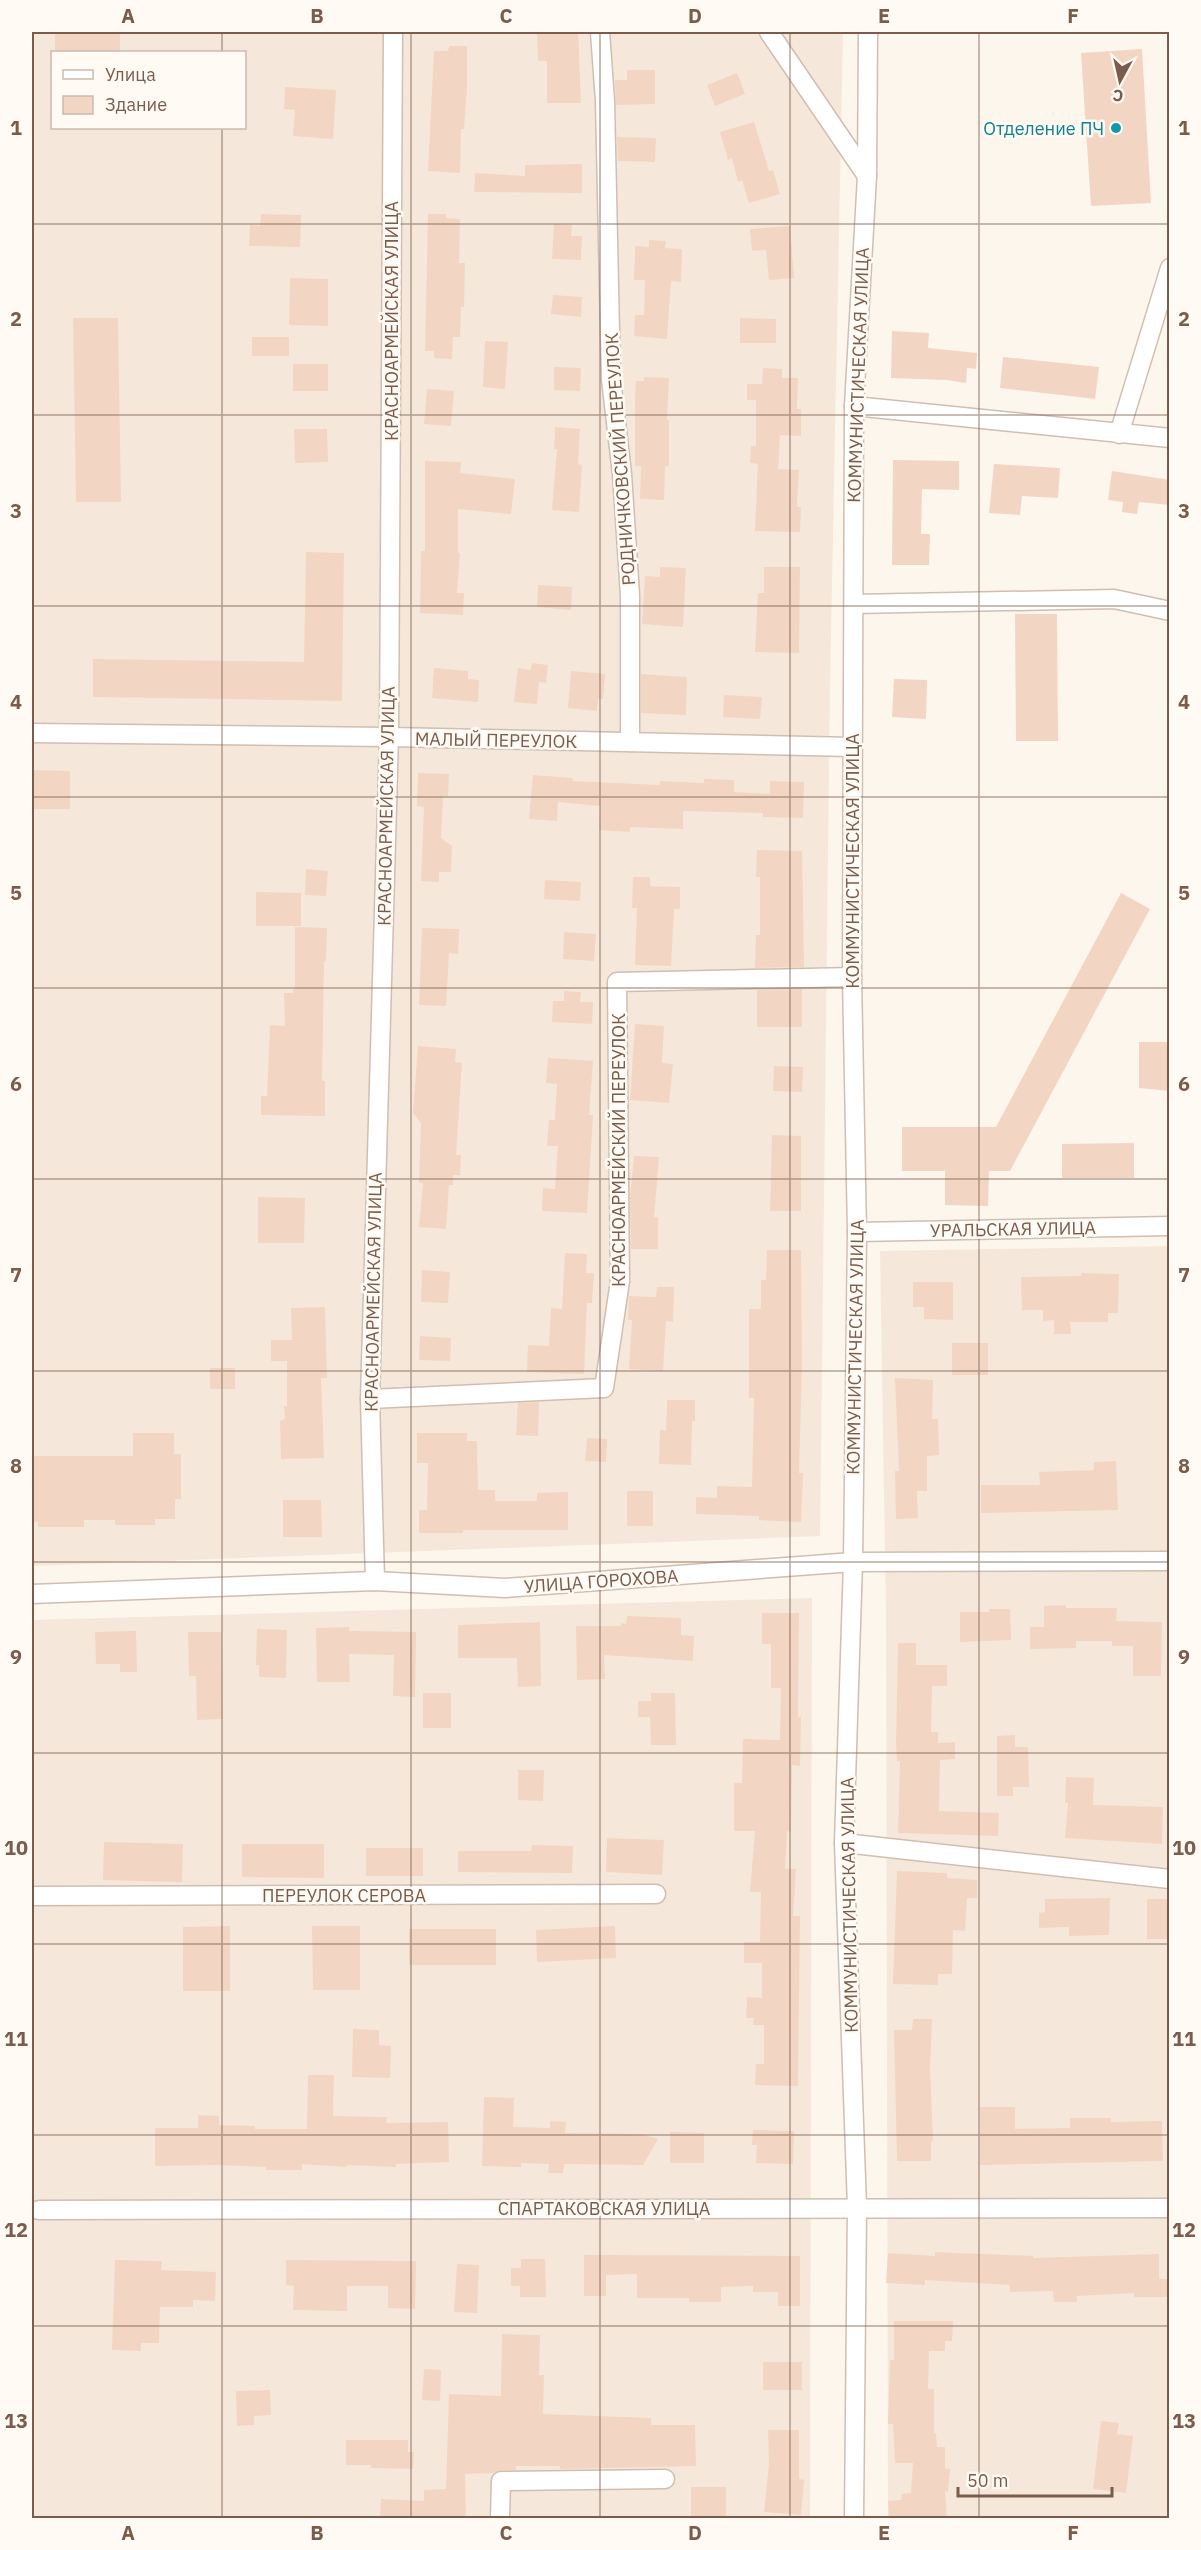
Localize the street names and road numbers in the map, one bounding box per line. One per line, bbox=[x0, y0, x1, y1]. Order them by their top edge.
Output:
street label: КРАСНОАРМЕЙСКАЯ УЛИЦА bbox=[380, 201, 403, 441]
street label: КОММУНИСТИЧЕСКАЯ УЛИЦА bbox=[842, 246, 874, 503]
street label: РОДНИЧКОВСКИЙ ПЕРЕУЛОК bbox=[600, 332, 640, 586]
street label: КРАСНОАРМЕЙСКАЯ УЛИЦА bbox=[372, 685, 400, 926]
street label: МАЛЫЙ ПЕРЕУЛОК bbox=[415, 727, 578, 753]
street label: КОММУНИСТИЧЕСКАЯ УЛИЦА bbox=[841, 733, 864, 989]
street label: КРАСНОАРМЕЙСКИЙ ПЕРЕУЛОК bbox=[607, 1013, 630, 1287]
street label: КРАСНОАРМЕЙСКАЯ УЛИЦА bbox=[359, 1171, 387, 1412]
street label: УРАЛЬСКАЯ УЛИЦА bbox=[930, 1216, 1097, 1242]
street label: КОММУНИСТИЧЕСКАЯ УЛИЦА bbox=[841, 1218, 869, 1475]
street label: УЛИЦА ГОРОХОВА bbox=[523, 1564, 680, 1598]
street label: КОММУНИСТИЧЕСКАЯ УЛИЦА bbox=[835, 1776, 863, 2033]
street label: ПЕРЕУЛОК СЕРОВА bbox=[262, 1884, 426, 1907]
street label: СПАРТАКОВСКАЯ УЛИЦА bbox=[498, 2197, 711, 2220]

